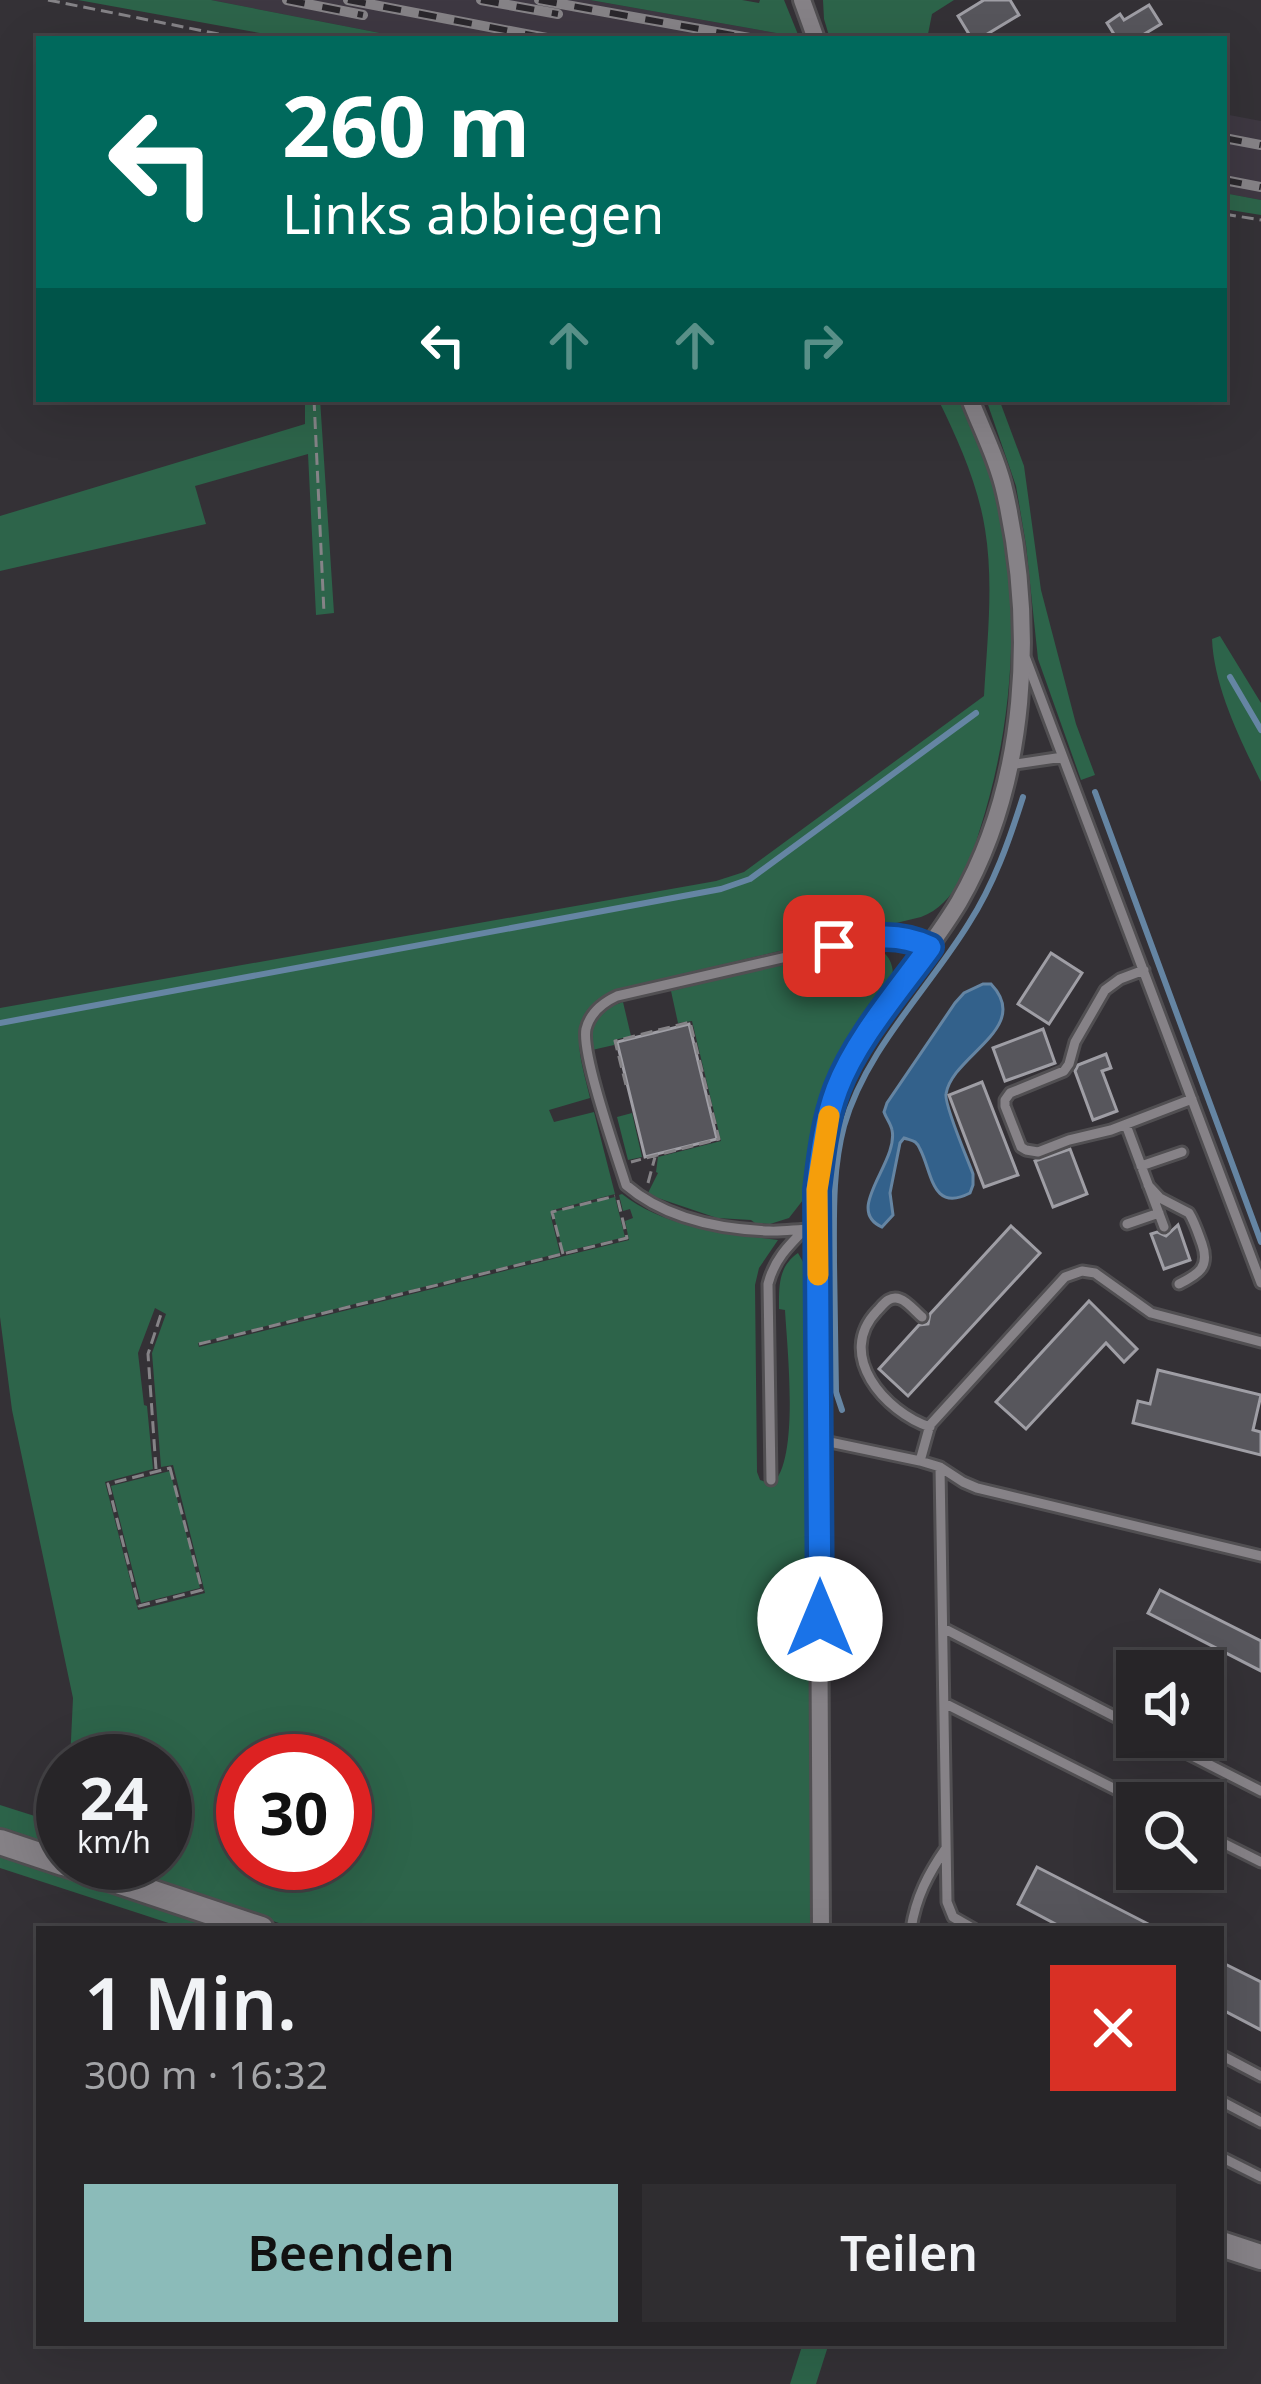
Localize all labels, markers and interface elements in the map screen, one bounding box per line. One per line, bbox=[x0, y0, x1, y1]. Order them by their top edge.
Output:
text: 260 m bbox=[282, 67, 530, 182]
icon: left bbox=[84, 84, 240, 240]
text: Links abbiegen bbox=[282, 176, 664, 250]
icon: left bbox=[410, 312, 476, 378]
icon: ahead bbox=[536, 312, 602, 378]
icon: ahead bbox=[662, 312, 728, 378]
icon: right bbox=[788, 312, 854, 378]
pin bbox=[783, 895, 885, 997]
icon: arrive bbox=[801, 913, 867, 979]
position arrow bbox=[757, 1556, 883, 1682]
map controls bbox=[1116, 1650, 1224, 1890]
button: sound bbox=[1116, 1650, 1224, 1758]
speed limit sign: 30 bbox=[216, 1734, 372, 1890]
text: 24 bbox=[80, 1756, 148, 1838]
button: search bbox=[1116, 1782, 1224, 1890]
text: km/h bbox=[77, 1821, 151, 1862]
text: 1 Min. bbox=[84, 1953, 297, 2051]
button: close bbox=[1050, 1965, 1176, 2091]
text: 300 m · 16:32 bbox=[84, 2047, 328, 2100]
button: Beenden bbox=[84, 2184, 618, 2322]
button: Teilen bbox=[642, 2184, 1176, 2322]

